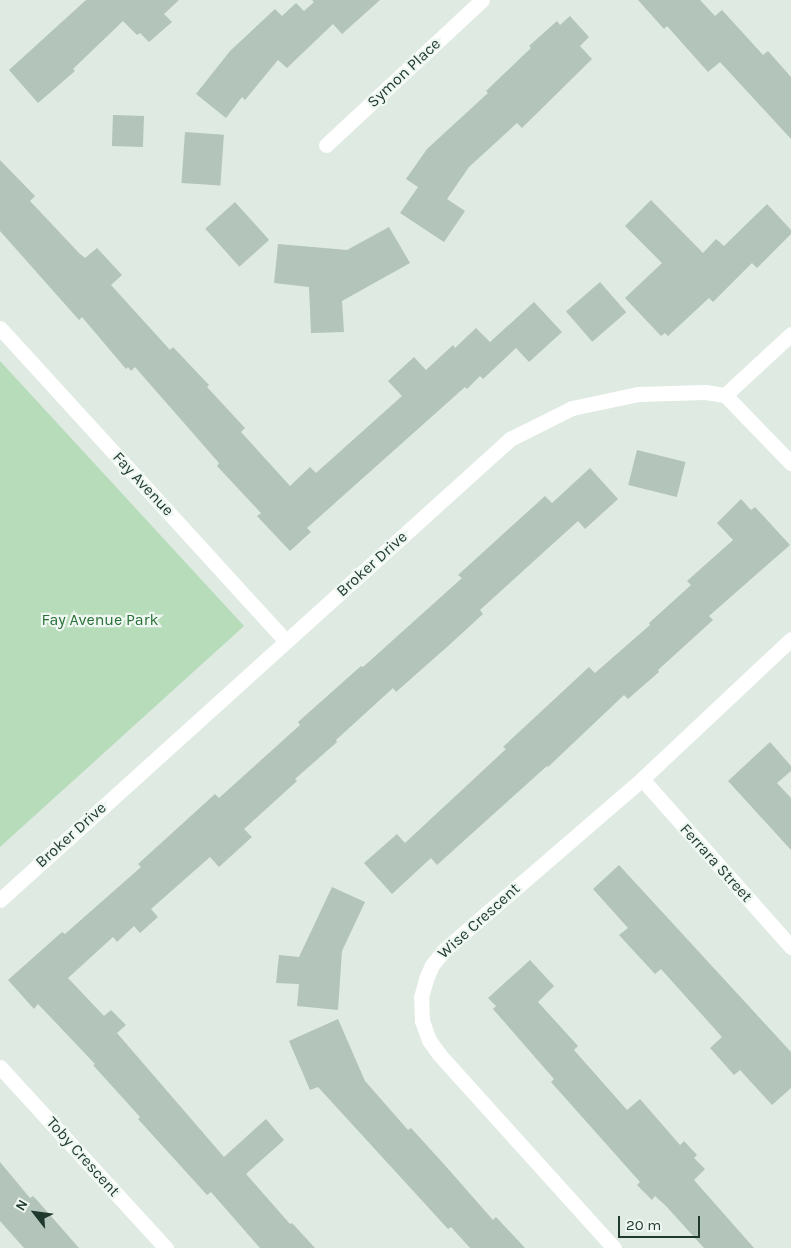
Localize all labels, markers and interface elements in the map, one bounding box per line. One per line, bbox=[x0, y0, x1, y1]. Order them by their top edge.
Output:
street label: Symon Place bbox=[363, 34, 445, 112]
street label: Fay Avenue bbox=[108, 448, 178, 520]
street label: Broker Drive bbox=[333, 527, 411, 601]
park label: Fay Avenue Park bbox=[42, 610, 158, 630]
street label: Broker Drive bbox=[32, 798, 110, 872]
street label: Ferrara Street bbox=[676, 820, 756, 906]
street label: Wise Crescent bbox=[434, 879, 524, 963]
street label: Toby Crescent bbox=[42, 1113, 124, 1201]
north arrow bbox=[10, 1188, 60, 1238]
text: N bbox=[12, 1197, 31, 1214]
scale bar bbox=[621, 1206, 704, 1238]
text: 20 m bbox=[626, 1216, 661, 1234]

